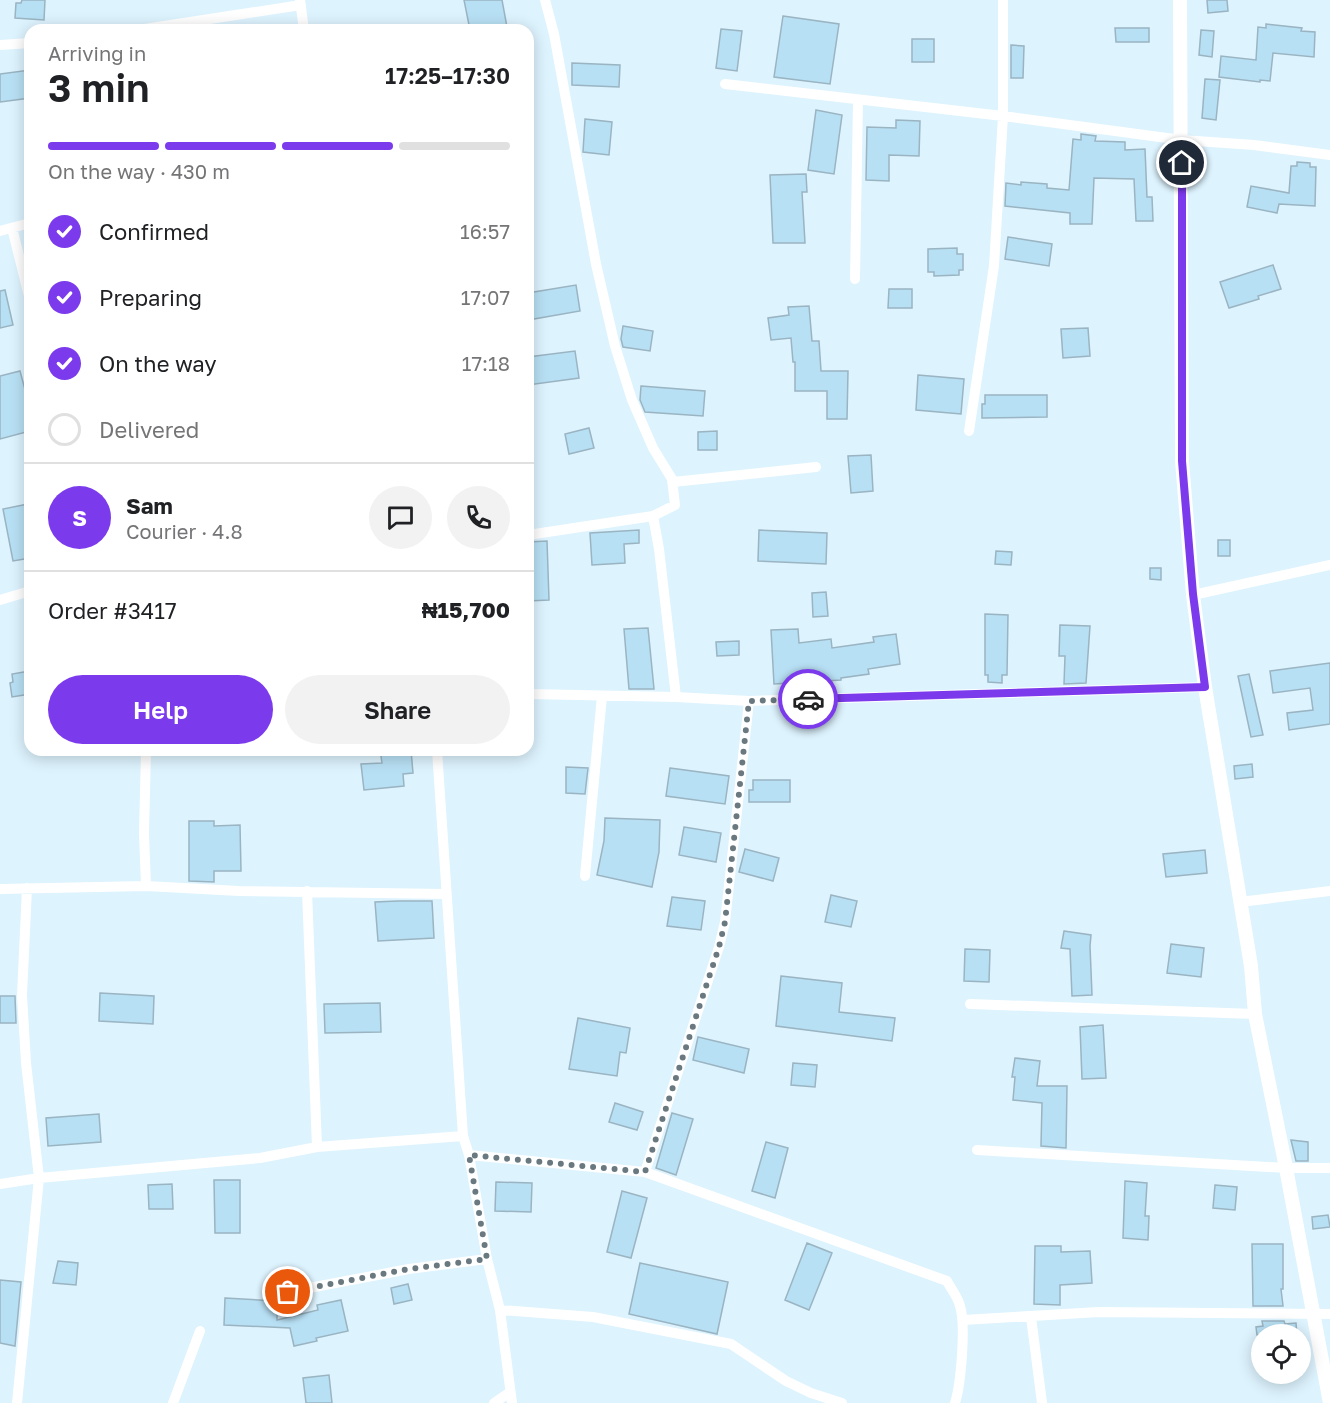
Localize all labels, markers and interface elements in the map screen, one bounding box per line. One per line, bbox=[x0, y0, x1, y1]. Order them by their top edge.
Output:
text: Arriving in bbox=[48, 41, 146, 65]
text: 17:25–17:30 bbox=[385, 62, 510, 89]
text: 3 min bbox=[48, 64, 150, 111]
pin bbox=[1156, 137, 1207, 188]
icon: home bbox=[1165, 146, 1198, 179]
text: On the way · 430 m bbox=[48, 159, 230, 183]
icon: check bbox=[48, 215, 81, 248]
text: Confirmed bbox=[99, 218, 209, 245]
text: 16:57 bbox=[460, 219, 510, 243]
icon: check bbox=[48, 281, 81, 314]
text: Preparing bbox=[99, 284, 202, 311]
text: 17:07 bbox=[461, 285, 510, 309]
icon: check bbox=[48, 347, 81, 380]
text: On the way bbox=[99, 350, 217, 377]
text: 17:18 bbox=[462, 351, 510, 375]
text: Delivered bbox=[99, 416, 199, 443]
button: chat bbox=[369, 486, 432, 549]
button: phone bbox=[447, 486, 510, 549]
text: Sam bbox=[126, 492, 173, 519]
text: S bbox=[72, 504, 87, 531]
text: Courier · 4.8 bbox=[126, 519, 243, 543]
text: ₦15,700 bbox=[422, 596, 510, 623]
text: Order #3417 bbox=[48, 597, 177, 624]
courier bbox=[778, 669, 838, 729]
button: Help bbox=[48, 675, 273, 744]
button: Share bbox=[285, 675, 510, 744]
icon: car bbox=[792, 683, 825, 716]
pin bbox=[262, 1266, 313, 1317]
icon: bag bbox=[271, 1275, 304, 1308]
map controls bbox=[1251, 1324, 1311, 1384]
button: locate bbox=[1251, 1324, 1311, 1384]

